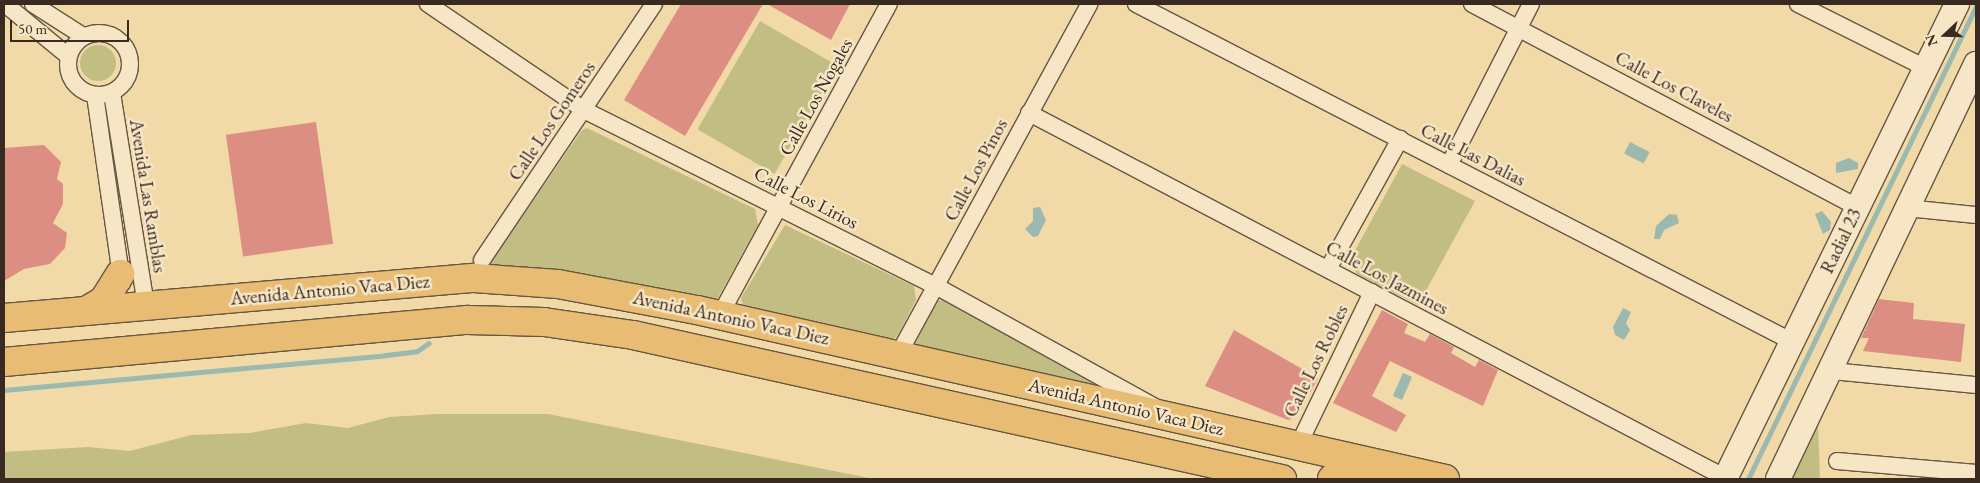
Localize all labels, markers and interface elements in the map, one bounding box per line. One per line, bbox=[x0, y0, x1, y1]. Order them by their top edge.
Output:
scale bar bbox=[12, 10, 131, 42]
north arrow bbox=[1920, 10, 1970, 60]
text: 50 m bbox=[18, 19, 47, 38]
text: N bbox=[1921, 32, 1941, 49]
street label: Calle Los Nogales bbox=[774, 35, 858, 159]
street label: Calle Los Claveles bbox=[1611, 46, 1737, 128]
street label: Calle Los Gomeros bbox=[504, 57, 600, 185]
street label: Calle Los Pinos bbox=[940, 115, 1012, 225]
street label: Avenida Las Ramblas bbox=[125, 118, 171, 274]
street label: Calle Las Dalias bbox=[1417, 119, 1529, 191]
street label: Calle Los Lirios bbox=[750, 162, 862, 234]
street label: Radial 23 bbox=[1816, 205, 1866, 277]
street label: Calle Los Jazmines bbox=[1322, 236, 1452, 320]
street label: Avenida Antonio Vaca Diez bbox=[229, 270, 431, 310]
street label: Avenida Antonio Vaca Diez bbox=[631, 286, 831, 350]
street label: Calle Los Robles bbox=[1279, 301, 1353, 421]
street label: Avenida Antonio Vaca Diez bbox=[1026, 373, 1226, 441]

